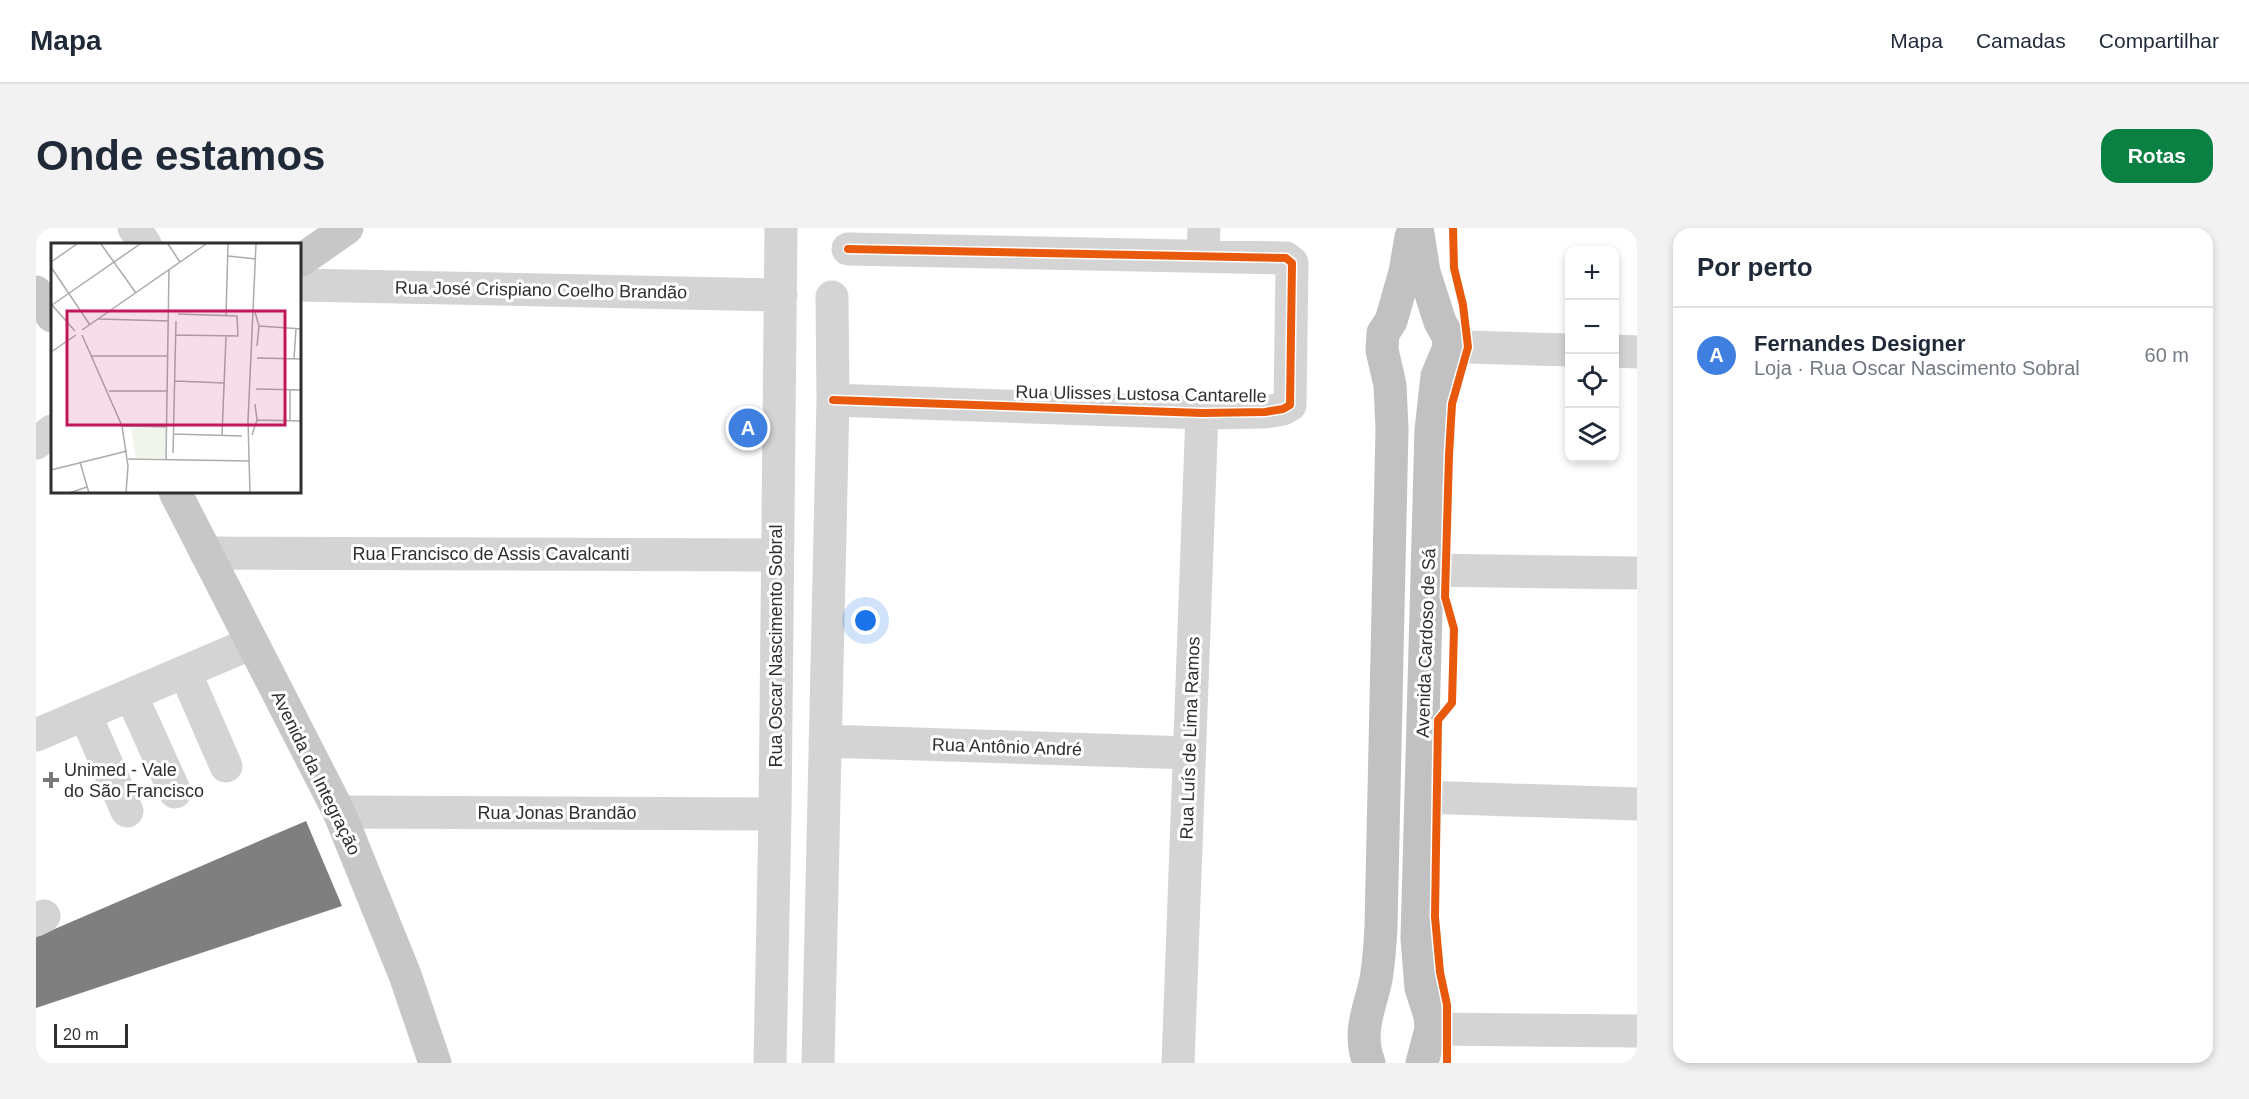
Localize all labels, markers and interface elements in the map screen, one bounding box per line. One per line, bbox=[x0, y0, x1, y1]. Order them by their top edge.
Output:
text: Mapa bbox=[30, 25, 102, 56]
text: Mapa bbox=[1890, 29, 1943, 52]
text: Camadas bbox=[1976, 29, 2066, 52]
text: Compartilhar bbox=[2099, 29, 2219, 52]
button: Rotas bbox=[2101, 129, 2213, 183]
text: Onde estamos bbox=[36, 132, 325, 179]
inset map bbox=[51, 243, 302, 494]
map controls bbox=[1565, 246, 1619, 462]
button: + bbox=[1565, 246, 1619, 300]
text: Por perto bbox=[1697, 252, 1813, 282]
street label: Rua José Crispiano Coelho Brandão bbox=[395, 277, 687, 303]
button: − bbox=[1565, 300, 1619, 354]
text: Fernandes Designer bbox=[1754, 331, 1966, 356]
text: A bbox=[1709, 344, 1724, 366]
text: 60 m bbox=[2145, 344, 2189, 366]
button: locate bbox=[1565, 354, 1619, 408]
text: Loja · Rua Oscar Nascimento Sobral bbox=[1754, 357, 2080, 379]
street label: Rua Ulisses Lustosa Cantarelle bbox=[1015, 382, 1267, 406]
pin: A bbox=[728, 406, 768, 450]
button: layers bbox=[1565, 408, 1619, 462]
street label: Rua Oscar Nascimento Sobral bbox=[766, 524, 786, 768]
street label: Rua Francisco de Assis Cavalcanti bbox=[352, 544, 630, 564]
street label: Avenida Cardoso de Sá bbox=[1413, 547, 1439, 738]
your location bbox=[851, 606, 880, 635]
street label: Rua Luís de Lima Ramos bbox=[1176, 636, 1204, 840]
street label: Avenida da Integração bbox=[268, 688, 364, 858]
street label: Rua Antônio André bbox=[932, 734, 1082, 760]
place label: Unimed - Vale do São Francisco bbox=[64, 760, 204, 801]
marker: Unimed - Vale do São Francisco bbox=[42, 771, 60, 789]
street label: Rua Jonas Brandão bbox=[477, 803, 637, 823]
scale bar bbox=[54, 1021, 128, 1048]
text: 20 m bbox=[63, 1026, 99, 1043]

